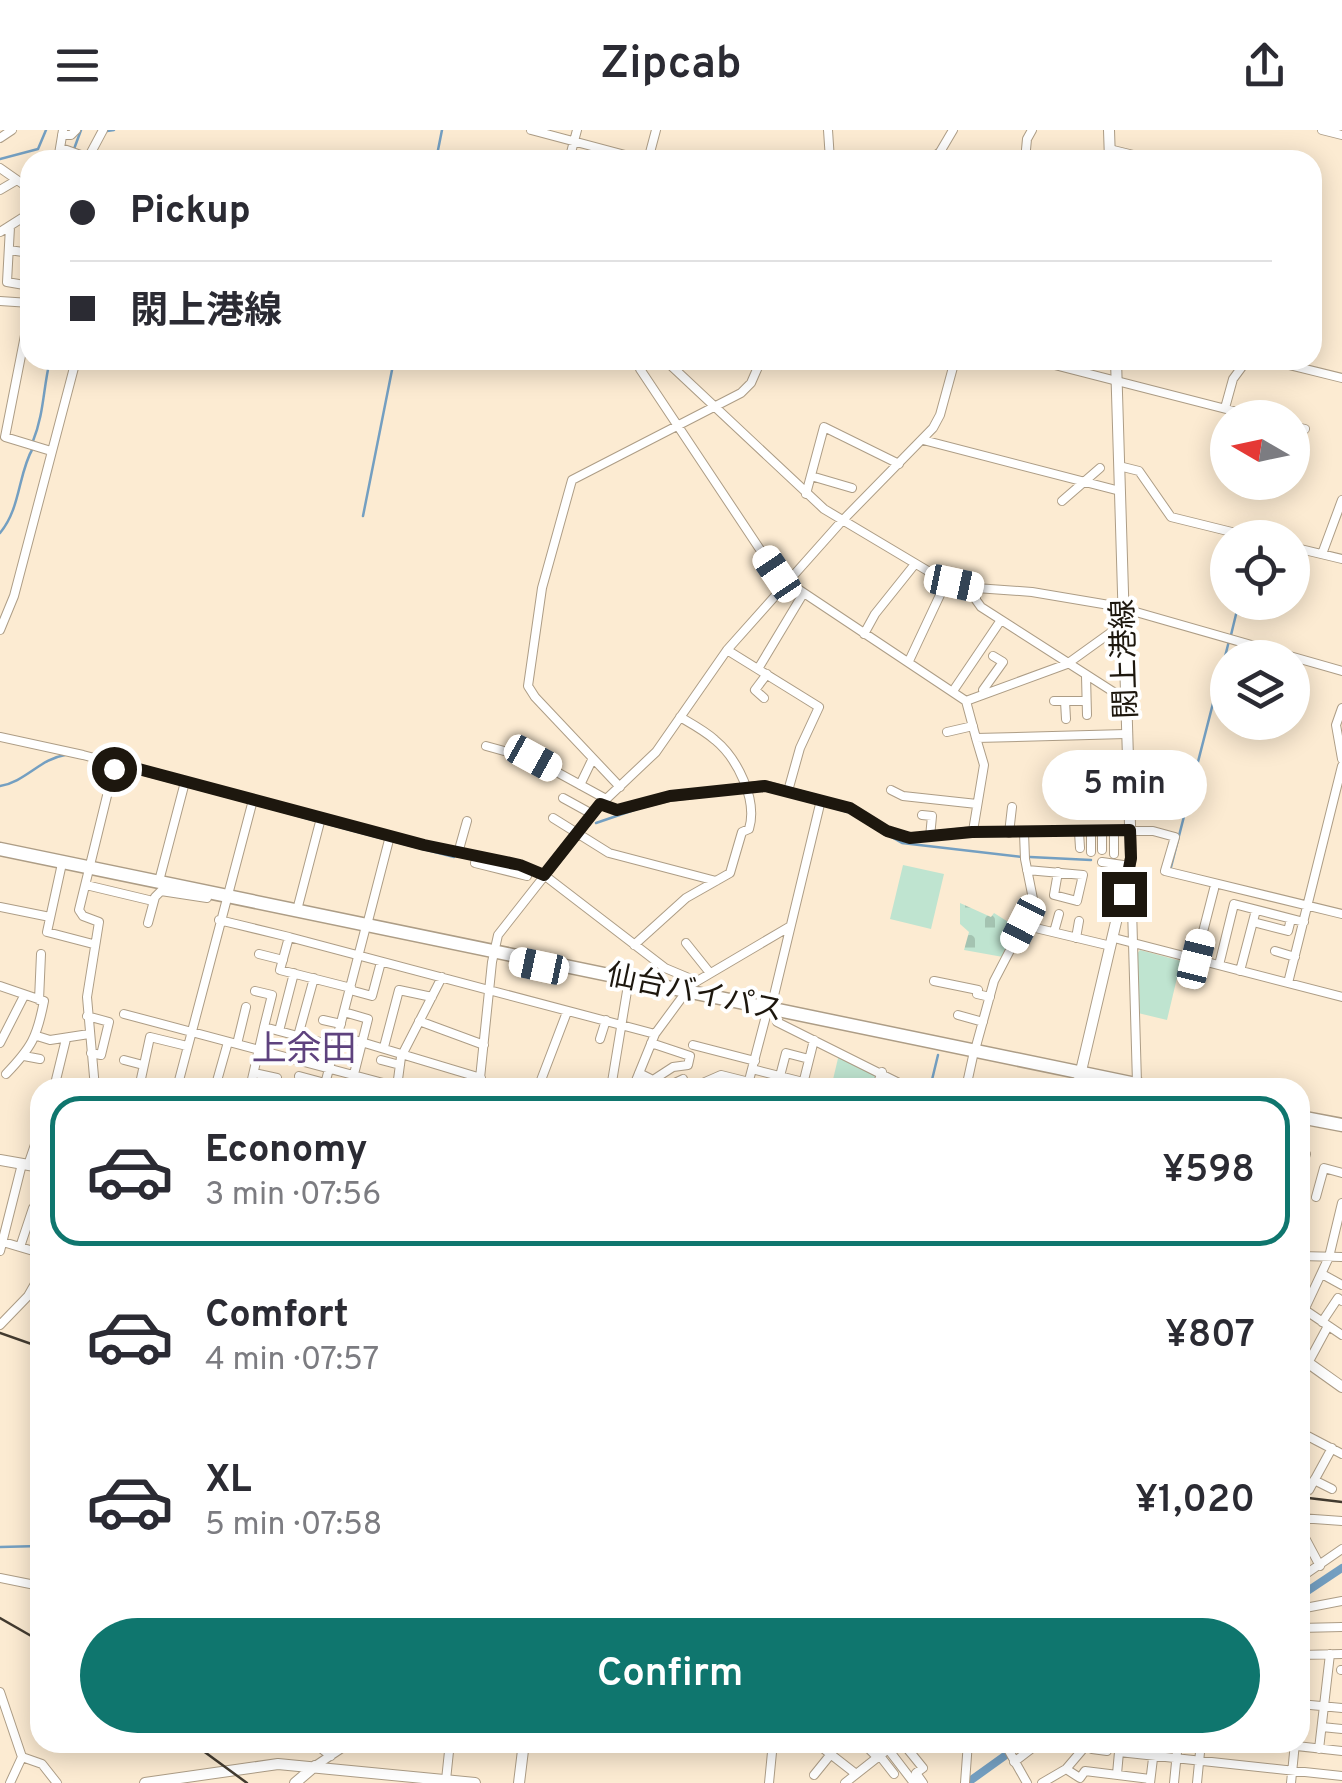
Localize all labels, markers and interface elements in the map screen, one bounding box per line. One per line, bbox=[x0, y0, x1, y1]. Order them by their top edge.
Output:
text: Zipcab bbox=[600, 37, 742, 94]
icon: menu bbox=[50, 38, 105, 93]
icon: share bbox=[1237, 38, 1292, 93]
text: Pickup bbox=[130, 188, 251, 237]
text: 閖上港線 bbox=[130, 289, 282, 338]
north arrow bbox=[1210, 400, 1310, 500]
map controls bbox=[1210, 400, 1310, 740]
button: locate bbox=[1210, 520, 1310, 620]
car bbox=[748, 541, 806, 607]
car bbox=[922, 562, 986, 604]
street label: 閖上港線 bbox=[1106, 598, 1147, 720]
button: layers bbox=[1210, 640, 1310, 740]
car bbox=[499, 730, 567, 786]
route start bbox=[92, 747, 137, 792]
callout: 5 min bbox=[1042, 749, 1206, 819]
text: 5 min bbox=[1083, 765, 1166, 805]
route end bbox=[1102, 872, 1147, 917]
car bbox=[996, 890, 1050, 958]
car bbox=[1174, 926, 1218, 992]
car bbox=[507, 945, 571, 987]
street label: 仙台バイパス bbox=[603, 958, 786, 1031]
district label: 上余田 bbox=[251, 1029, 357, 1073]
icon: car bbox=[85, 1126, 175, 1216]
text: Economy bbox=[205, 1127, 367, 1176]
text: ¥598 bbox=[1162, 1147, 1255, 1196]
text: 3 min · 07:56 bbox=[205, 1176, 381, 1216]
icon: car bbox=[85, 1291, 175, 1381]
text: Comfort bbox=[205, 1292, 349, 1341]
text: ¥807 bbox=[1165, 1312, 1255, 1361]
text: 4 min · 07:57 bbox=[205, 1341, 379, 1381]
icon: car bbox=[85, 1456, 175, 1546]
text: XL bbox=[205, 1457, 252, 1506]
text: ¥1,020 bbox=[1135, 1477, 1255, 1526]
text: 5 min · 07:58 bbox=[205, 1506, 382, 1546]
button: Confirm bbox=[80, 1618, 1260, 1733]

